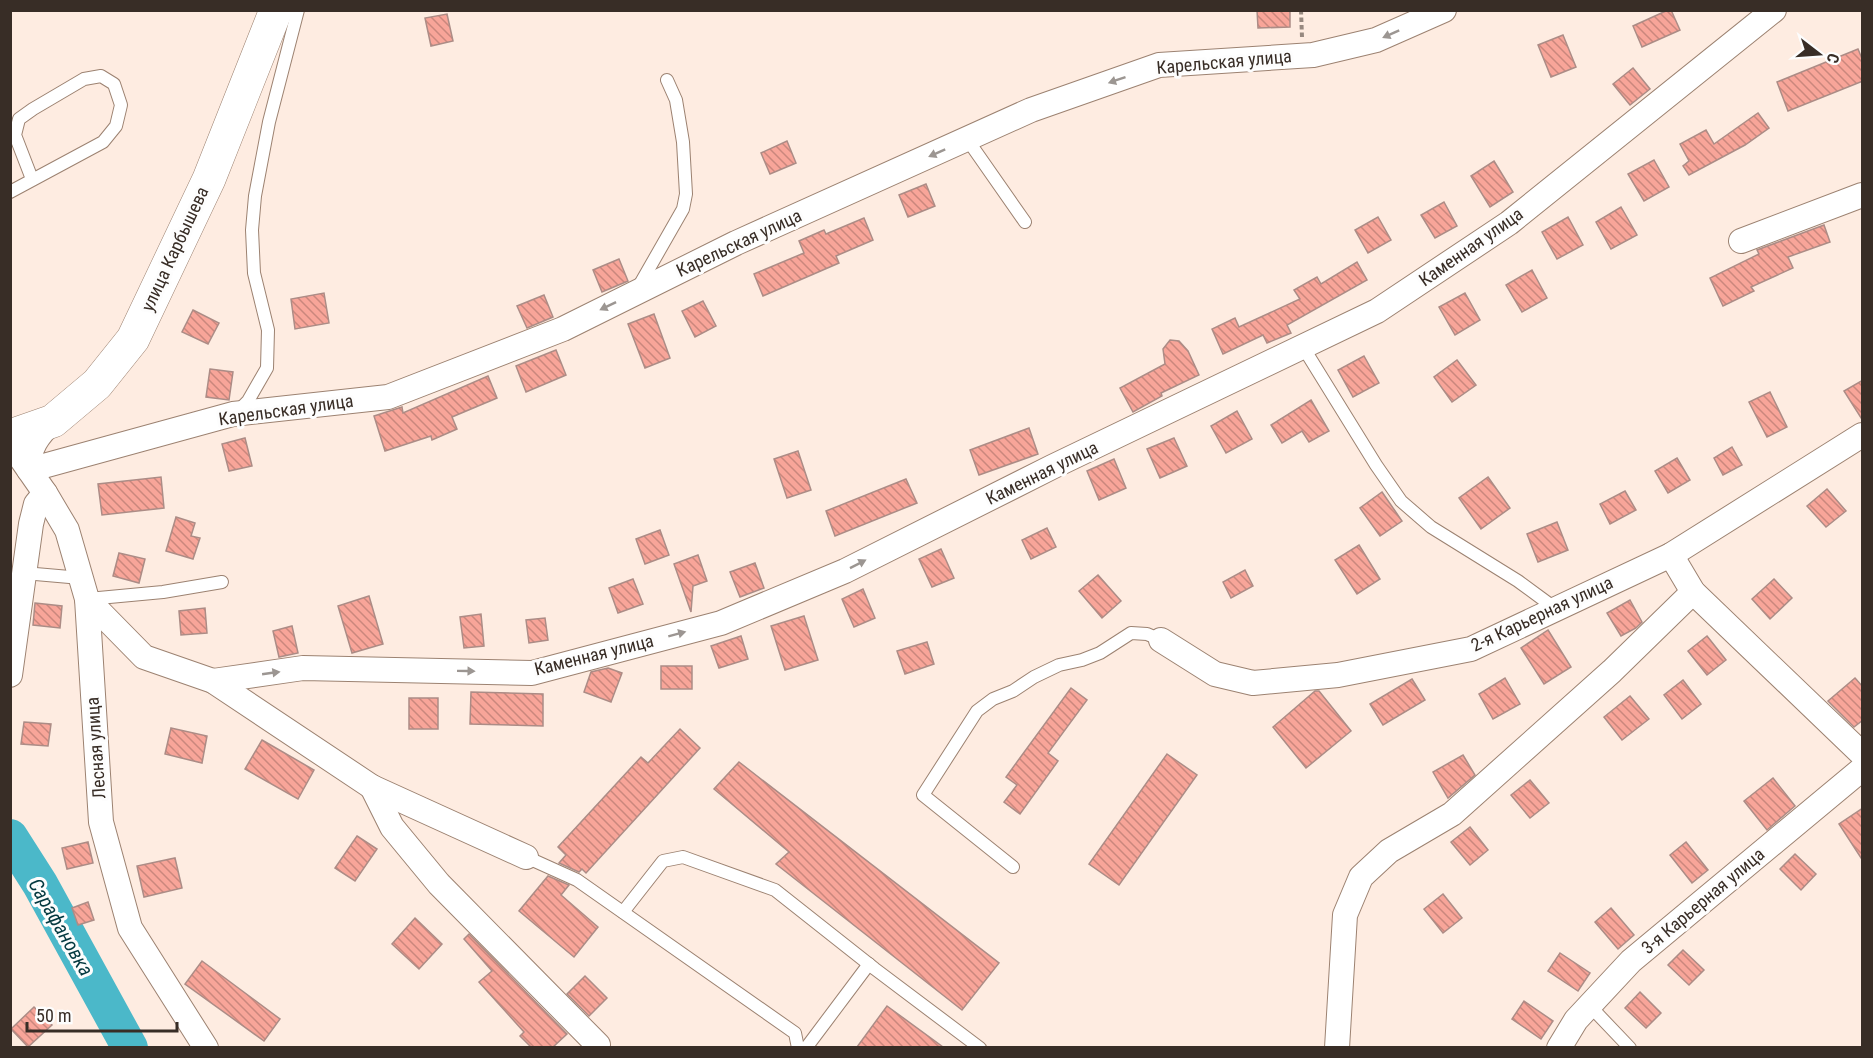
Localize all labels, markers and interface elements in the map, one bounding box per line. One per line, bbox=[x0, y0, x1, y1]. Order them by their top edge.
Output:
north arrow bbox=[1789, 24, 1849, 84]
one-way arrow bbox=[1381, 29, 1399, 39]
street label: Карельская улица bbox=[1155, 45, 1293, 78]
text: С bbox=[1822, 51, 1843, 65]
one-way arrow bbox=[1108, 75, 1126, 85]
one-way arrow bbox=[928, 148, 945, 157]
street label: улица Карбышева bbox=[136, 183, 213, 314]
street label: Каменная улица bbox=[1415, 203, 1527, 290]
street label: Карельская улица bbox=[673, 204, 805, 281]
one-way arrow bbox=[599, 302, 616, 311]
street label: Карельская улица bbox=[217, 390, 355, 429]
street label: Каменная улица bbox=[982, 436, 1101, 509]
one-way arrow bbox=[850, 560, 867, 569]
street label: 2-я Карьерная улица bbox=[1468, 572, 1616, 656]
one-way arrow bbox=[668, 629, 686, 639]
street label: Каменная улица bbox=[532, 630, 656, 679]
one-way arrow bbox=[456, 667, 475, 676]
one-way arrow bbox=[262, 668, 281, 677]
street label: Лесная улица bbox=[81, 696, 110, 800]
street label: 3-я Карьерная улица bbox=[1637, 843, 1768, 958]
water label: Сарафановка bbox=[23, 874, 99, 980]
scale bar bbox=[27, 995, 177, 1033]
text: 50 m bbox=[36, 1005, 71, 1026]

